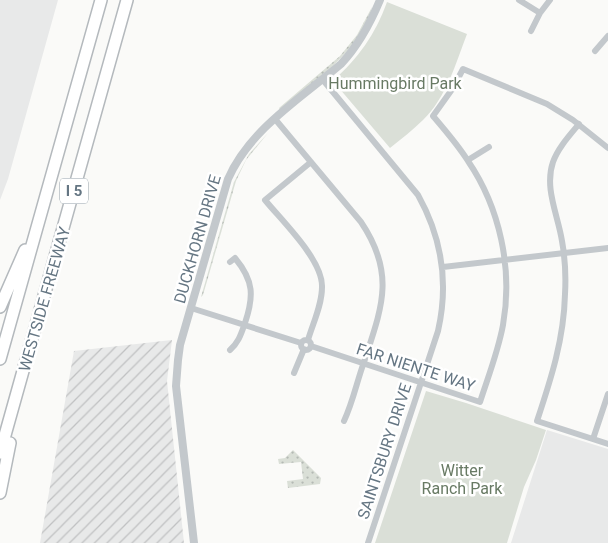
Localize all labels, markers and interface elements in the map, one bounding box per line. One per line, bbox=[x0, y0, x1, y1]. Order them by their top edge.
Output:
park label: Hummingbird Park bbox=[328, 74, 463, 93]
street label: DUCKHORN DRIVE bbox=[170, 173, 225, 306]
road number: I 5 bbox=[60, 178, 88, 204]
street label: WESTSIDE FREEWAY bbox=[15, 224, 74, 374]
street label: FAR NIENTE WAY bbox=[354, 339, 478, 396]
street label: SAINTSBURY DRIVE bbox=[354, 381, 415, 522]
park label: Witter Ranch Park bbox=[422, 461, 503, 498]

